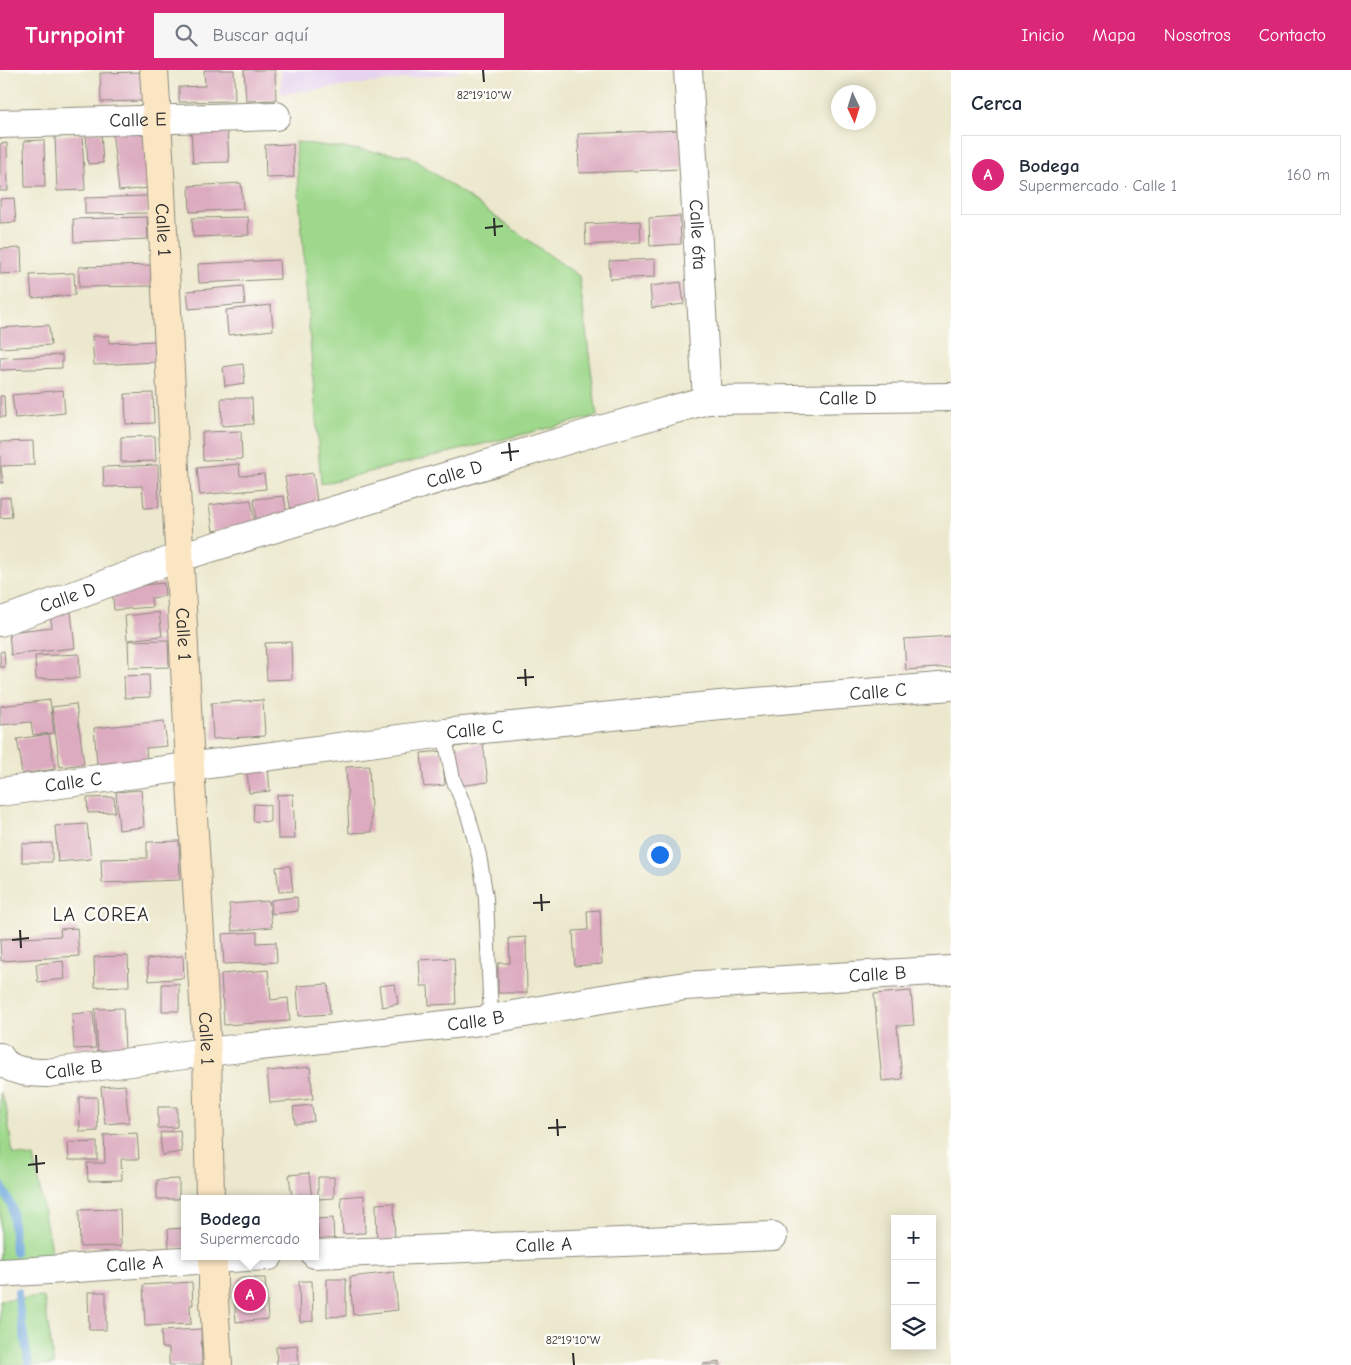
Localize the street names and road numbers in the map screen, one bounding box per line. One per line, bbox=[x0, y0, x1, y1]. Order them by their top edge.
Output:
street label: Calle E bbox=[109, 108, 167, 132]
street label: Calle 6ta bbox=[684, 199, 710, 271]
street label: Calle 1 bbox=[151, 203, 175, 257]
street label: Calle D bbox=[819, 387, 877, 410]
street label: Calle D bbox=[424, 455, 485, 493]
street label: Calle D bbox=[37, 577, 99, 618]
street label: Calle 1 bbox=[171, 607, 196, 661]
street label: Calle C bbox=[849, 679, 908, 705]
street label: Calle C bbox=[445, 716, 505, 744]
street label: Calle C bbox=[43, 768, 104, 797]
street label: Calle B bbox=[848, 962, 907, 987]
street label: Calle B bbox=[446, 1006, 506, 1036]
street label: Calle 1 bbox=[194, 1011, 218, 1065]
street label: Calle B bbox=[44, 1055, 104, 1084]
street label: Calle A bbox=[515, 1233, 573, 1257]
street label: Calle A bbox=[106, 1251, 164, 1277]

